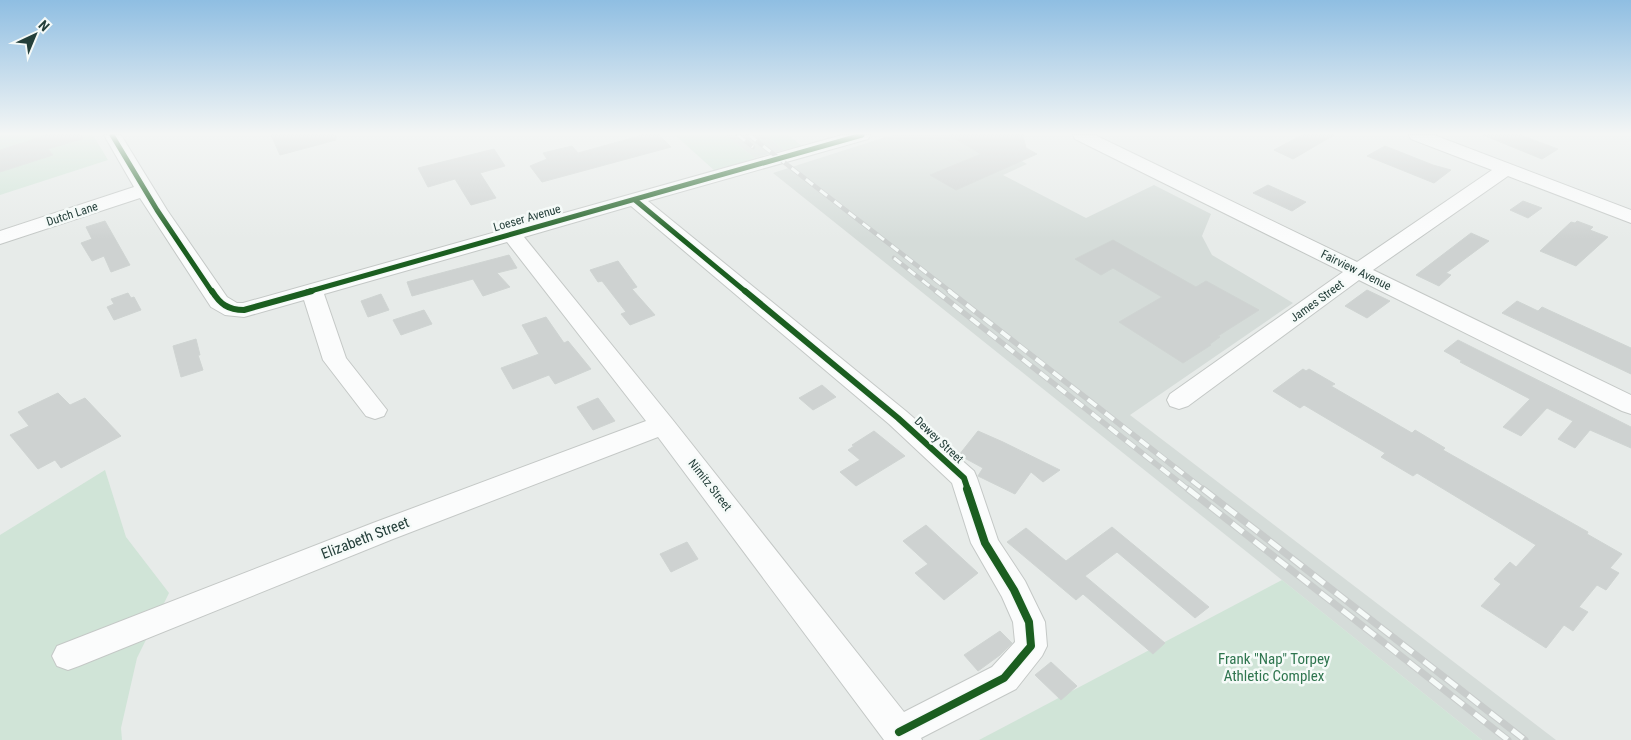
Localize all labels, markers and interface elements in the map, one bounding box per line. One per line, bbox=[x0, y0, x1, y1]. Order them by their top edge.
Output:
north arrow bbox=[10, 10, 60, 60]
text: N bbox=[35, 17, 53, 34]
street label: Dutch Lane bbox=[45, 199, 100, 229]
street label: Loeser Avenue bbox=[492, 202, 563, 234]
street label: Fairview Avenue bbox=[1319, 247, 1394, 293]
street label: James Street bbox=[1288, 277, 1347, 325]
street label: Dewey Street bbox=[912, 414, 967, 466]
street label: Nimitz Street bbox=[685, 456, 735, 514]
street label: Elizabeth Street bbox=[318, 513, 412, 563]
park label: Frank "Nap" Torpey Athletic Complex bbox=[1218, 650, 1330, 685]

